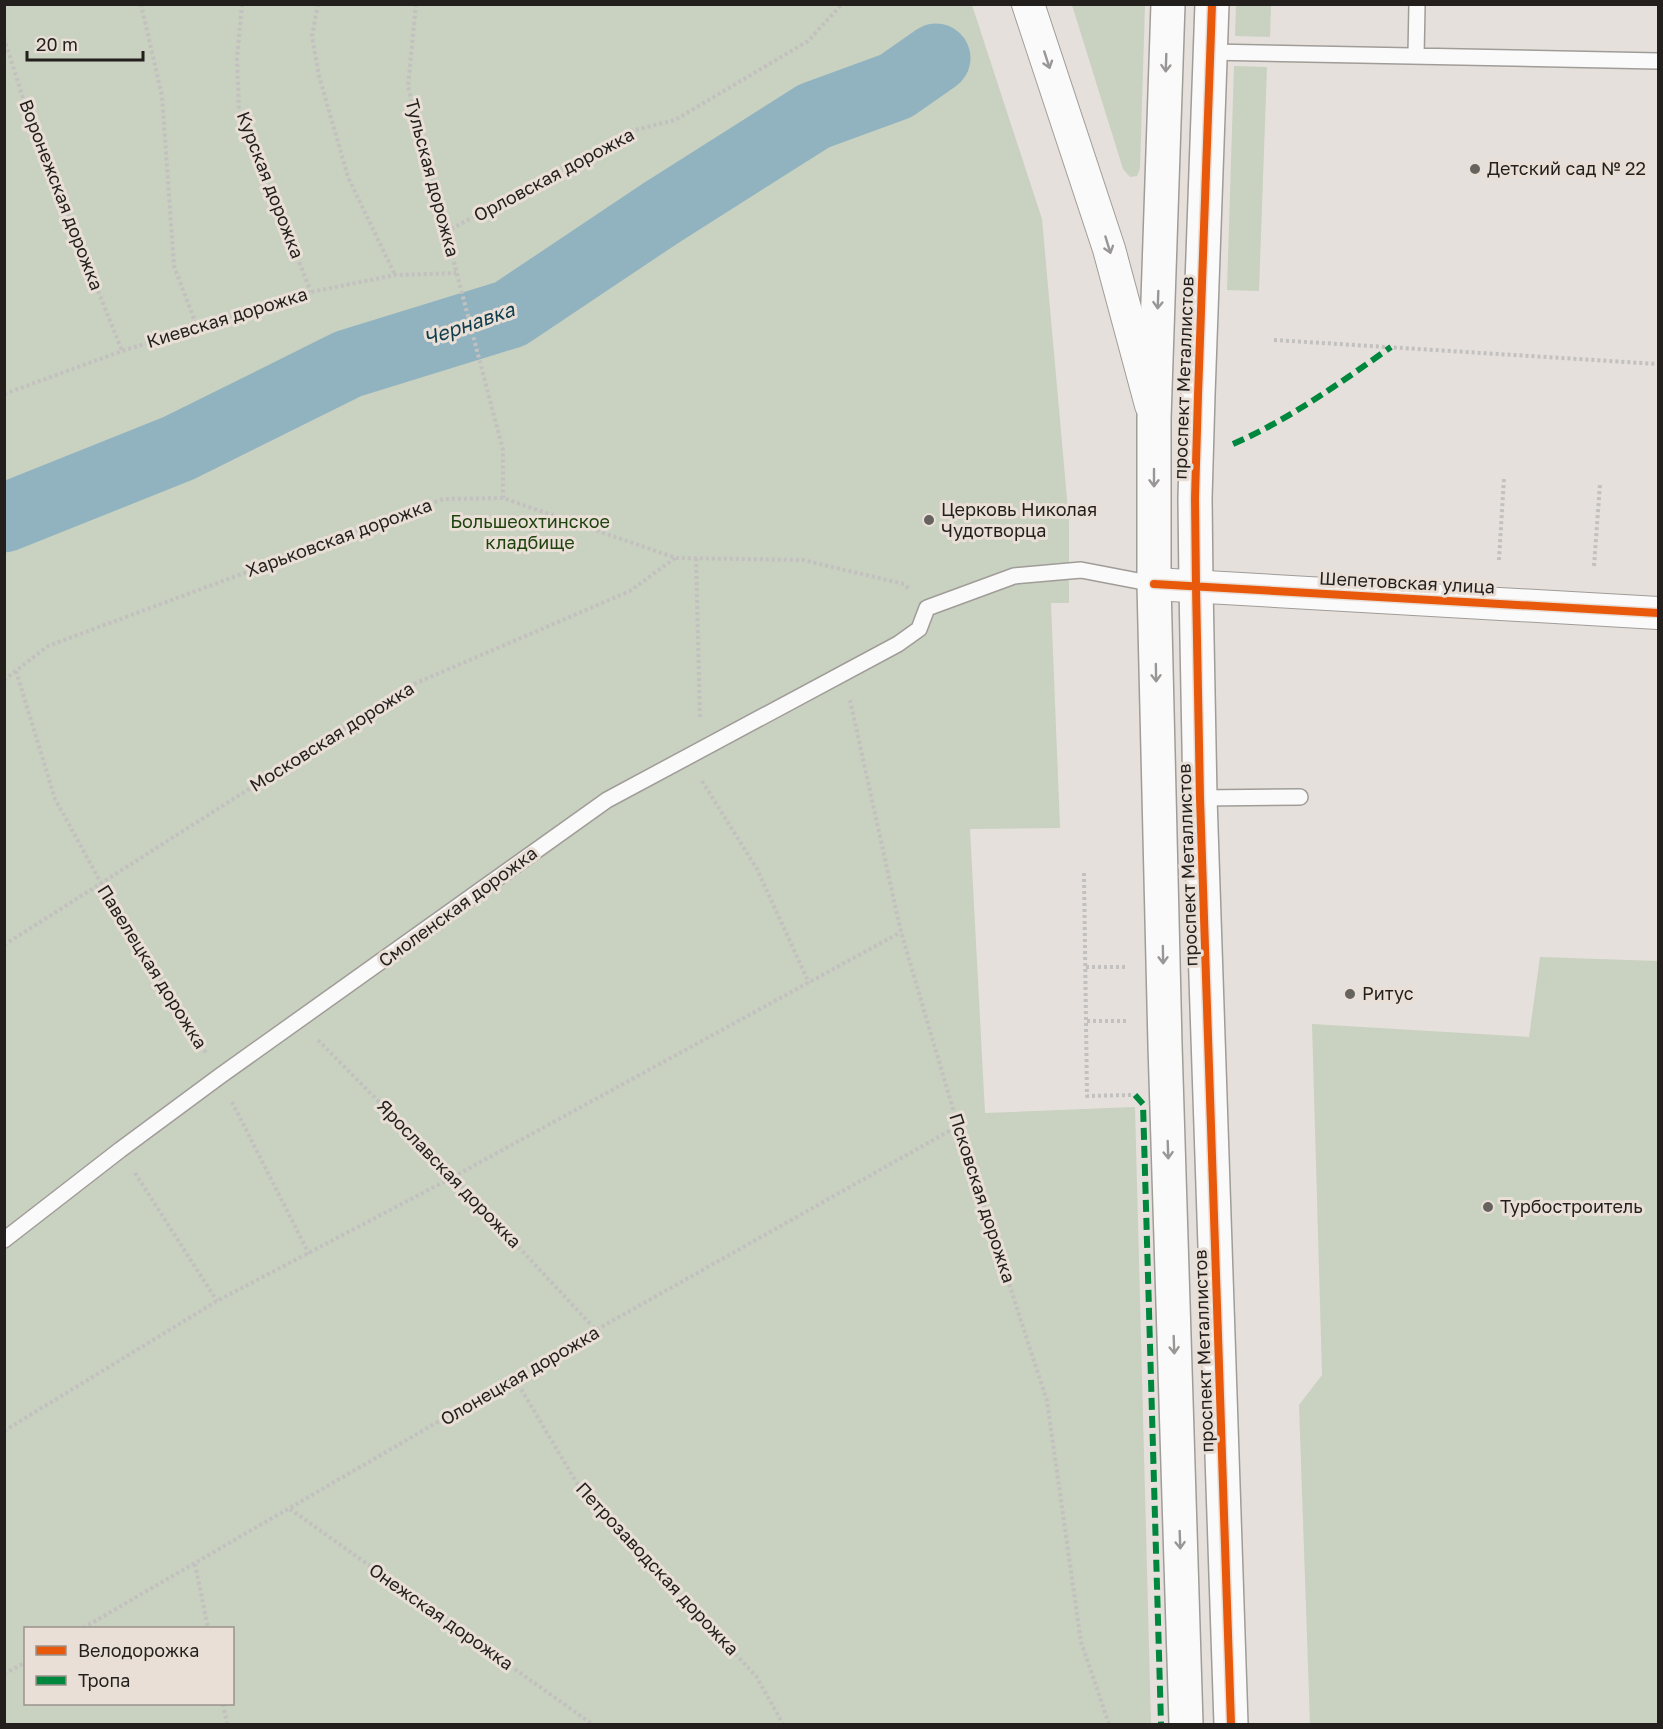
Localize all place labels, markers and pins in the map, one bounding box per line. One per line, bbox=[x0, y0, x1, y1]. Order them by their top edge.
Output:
place label: Детский сад № 22 bbox=[1487, 157, 1646, 179]
marker: Детский сад № 22 bbox=[1468, 162, 1482, 176]
place label: Церковь Николая Чудотворца bbox=[941, 498, 1097, 541]
marker: Церковь Николая Чудотворца bbox=[922, 513, 936, 527]
place label: Ритус bbox=[1362, 982, 1414, 1004]
marker: Ритус bbox=[1343, 987, 1357, 1001]
place label: Турбостроитель bbox=[1500, 1195, 1643, 1217]
marker: Турбостроитель bbox=[1481, 1200, 1495, 1214]

